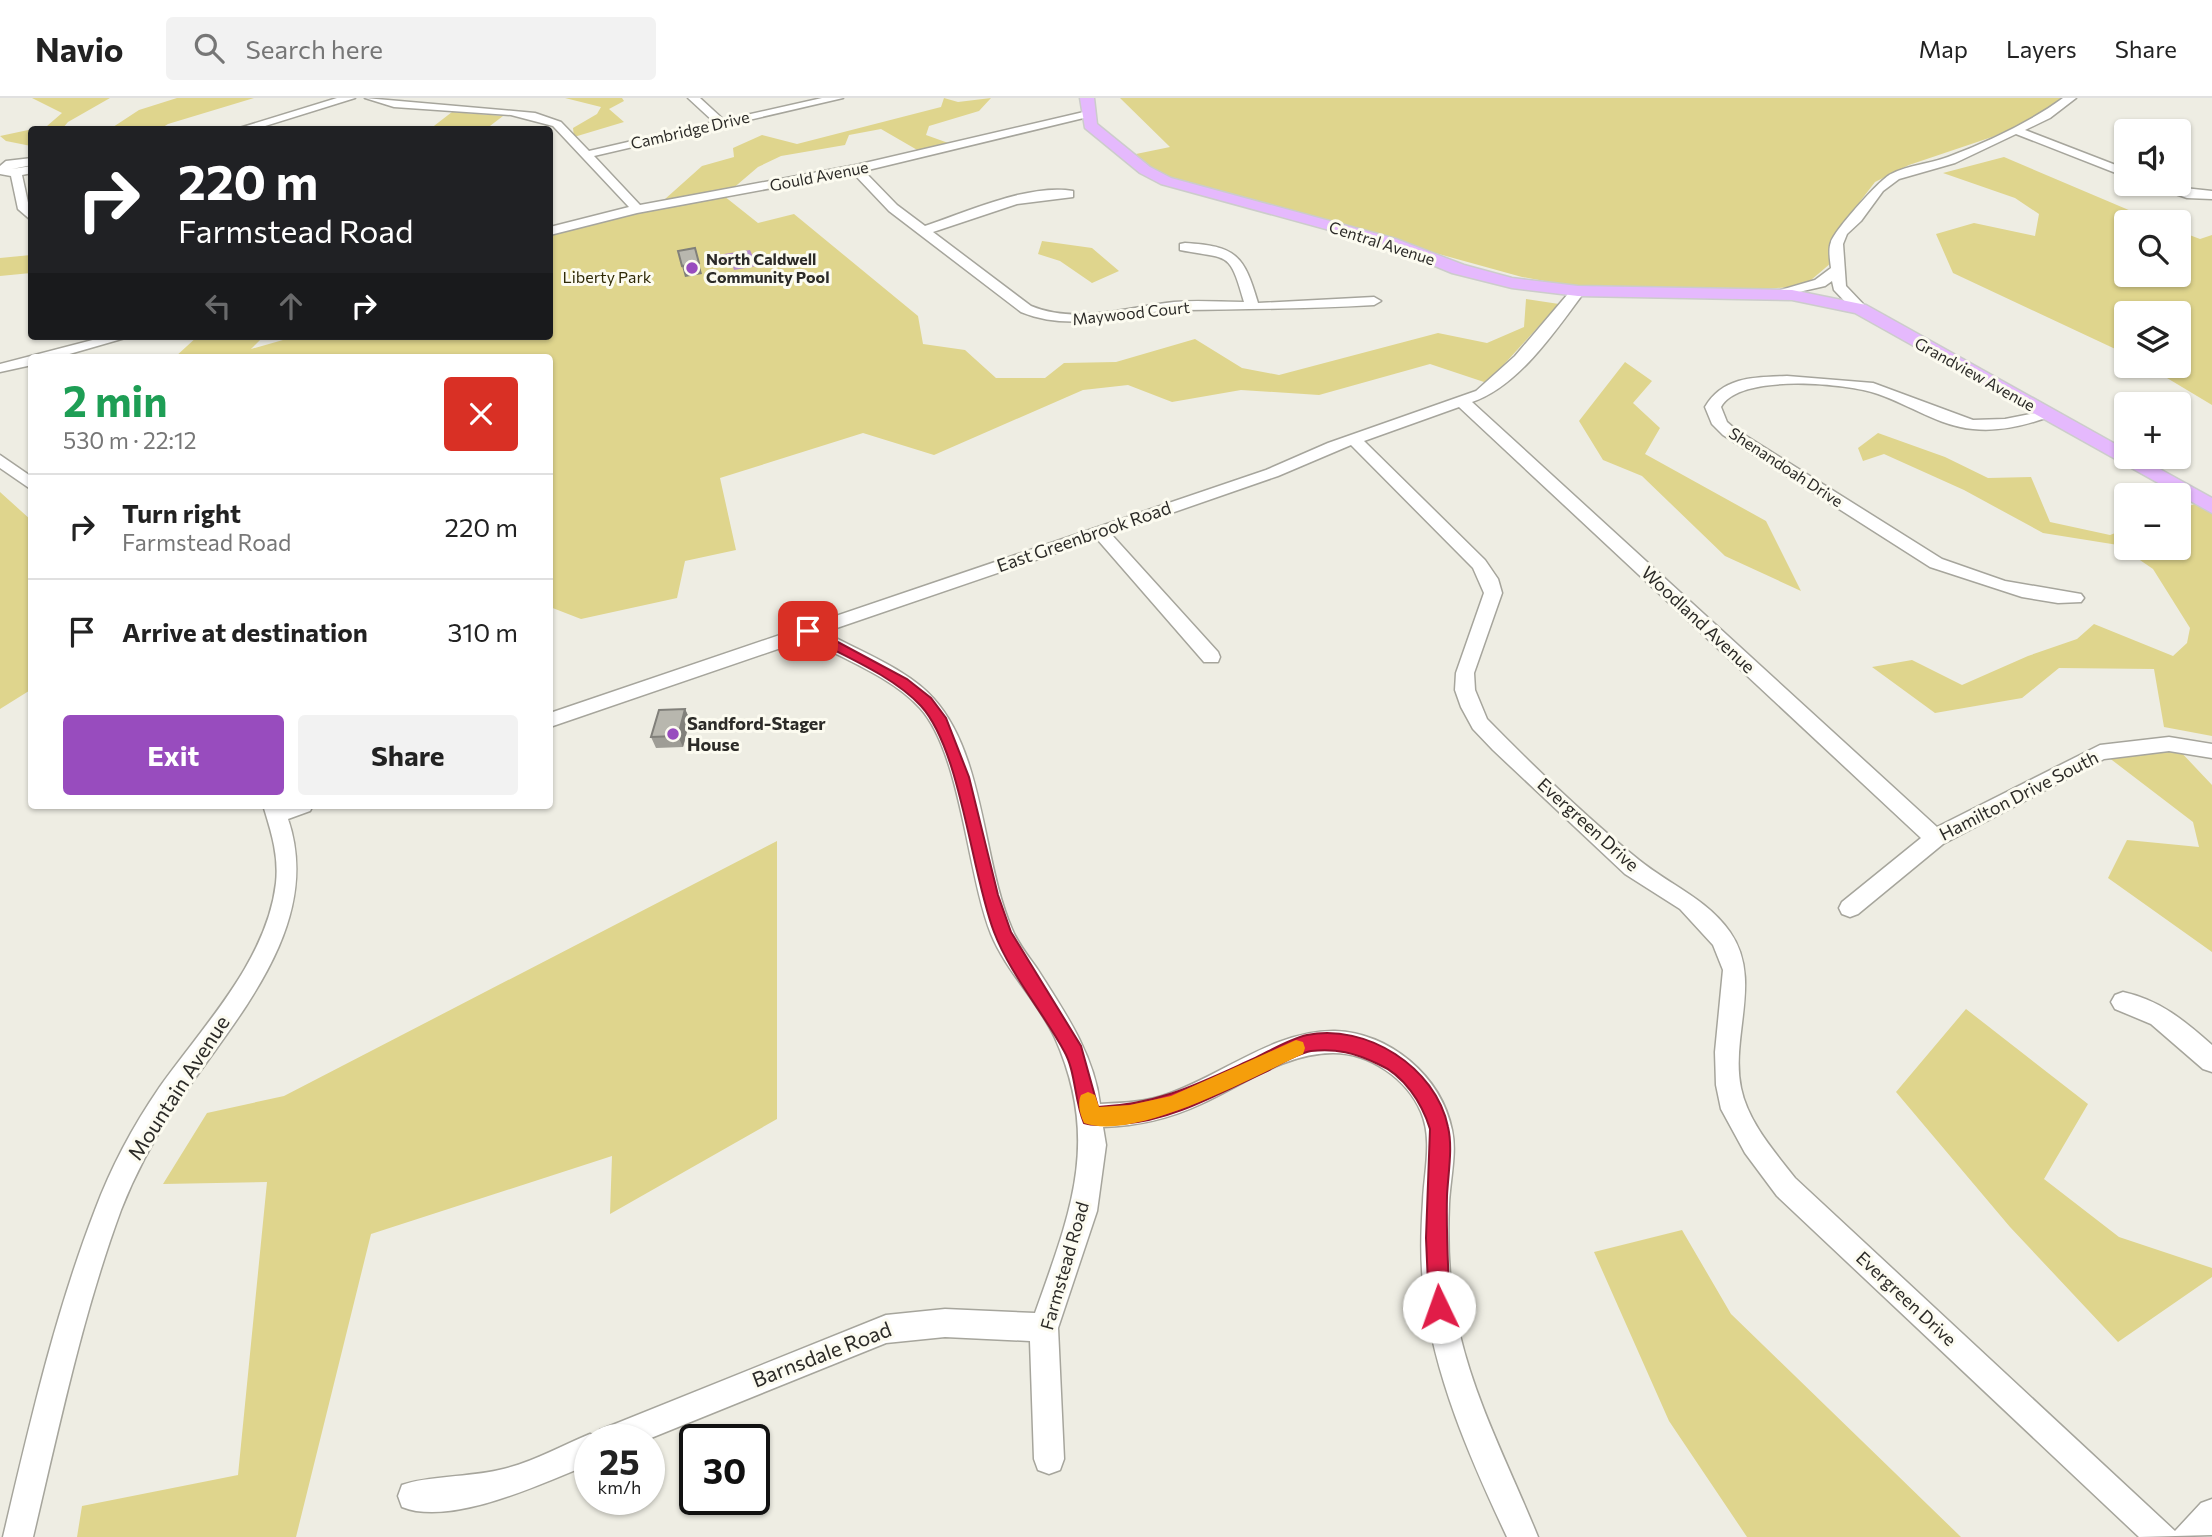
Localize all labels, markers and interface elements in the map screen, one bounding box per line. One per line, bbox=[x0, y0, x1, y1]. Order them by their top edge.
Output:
search box bbox=[166, 17, 656, 80]
text: Navio bbox=[35, 28, 124, 69]
icon: search bbox=[190, 29, 228, 67]
text: Search here bbox=[246, 33, 383, 64]
text: Map bbox=[1919, 34, 1968, 63]
text: Layers bbox=[2006, 34, 2077, 63]
text: Share bbox=[2115, 34, 2177, 63]
street label: Cambridge Drive bbox=[629, 107, 751, 152]
map controls bbox=[2114, 119, 2191, 560]
button: sound bbox=[2114, 119, 2191, 196]
text: 220 m bbox=[178, 150, 318, 210]
icon: right bbox=[63, 154, 154, 245]
street label: Gould Avenue bbox=[768, 157, 870, 194]
text: Farmstead Road bbox=[178, 210, 413, 250]
button: search bbox=[2114, 210, 2191, 287]
street label: Central Avenue bbox=[1327, 216, 1437, 269]
place label: North Caldwell Community Pool bbox=[706, 249, 830, 286]
marker: North Caldwell Community Pool bbox=[684, 260, 700, 276]
park label: Liberty Park bbox=[563, 267, 652, 286]
icon: left bbox=[199, 287, 237, 325]
icon: ahead bbox=[272, 287, 310, 325]
icon: right bbox=[345, 287, 383, 325]
street label: Maywood Court bbox=[1071, 297, 1191, 328]
button: layers bbox=[2114, 301, 2191, 378]
street label: Grandview Avenue bbox=[1912, 333, 2039, 414]
text: 2 min bbox=[63, 374, 168, 426]
button: close bbox=[444, 377, 518, 451]
button: + bbox=[2114, 392, 2191, 469]
street label: Shenandoah Drive bbox=[1726, 423, 1847, 510]
text: 530 m · 22:12 bbox=[63, 426, 197, 454]
button: − bbox=[2114, 483, 2191, 560]
street label: East Greenbrook Road bbox=[994, 496, 1174, 576]
text: Turn right bbox=[122, 497, 241, 528]
icon: right bbox=[63, 508, 101, 546]
text: 220 m bbox=[445, 511, 518, 542]
text: Farmstead Road bbox=[122, 528, 291, 556]
street label: Woodland Avenue bbox=[1637, 561, 1760, 677]
pin bbox=[778, 601, 838, 661]
icon: arrive bbox=[789, 612, 827, 650]
icon: arrive bbox=[63, 613, 101, 651]
text: Arrive at destination bbox=[122, 616, 368, 647]
text: 310 m bbox=[447, 616, 518, 647]
place label: Sandford-Stager House bbox=[687, 712, 826, 755]
button: Exit bbox=[63, 715, 284, 795]
button: Share bbox=[298, 715, 518, 795]
marker: Sandford-Stager House bbox=[665, 726, 681, 742]
street label: Hamilton Drive South bbox=[1935, 745, 2102, 845]
street label: Evergreen Drive bbox=[1533, 773, 1644, 876]
street label: Mountain Avenue bbox=[122, 1010, 234, 1164]
street label: Farmstead Road bbox=[1035, 1199, 1093, 1332]
street label: Evergreen Drive bbox=[1852, 1246, 1961, 1350]
position arrow bbox=[1402, 1270, 1476, 1344]
street label: Barnsdale Road bbox=[748, 1316, 895, 1392]
speed limit sign: 30 bbox=[679, 1424, 770, 1515]
text: 25 bbox=[599, 1439, 640, 1482]
text: km/h bbox=[598, 1476, 641, 1498]

